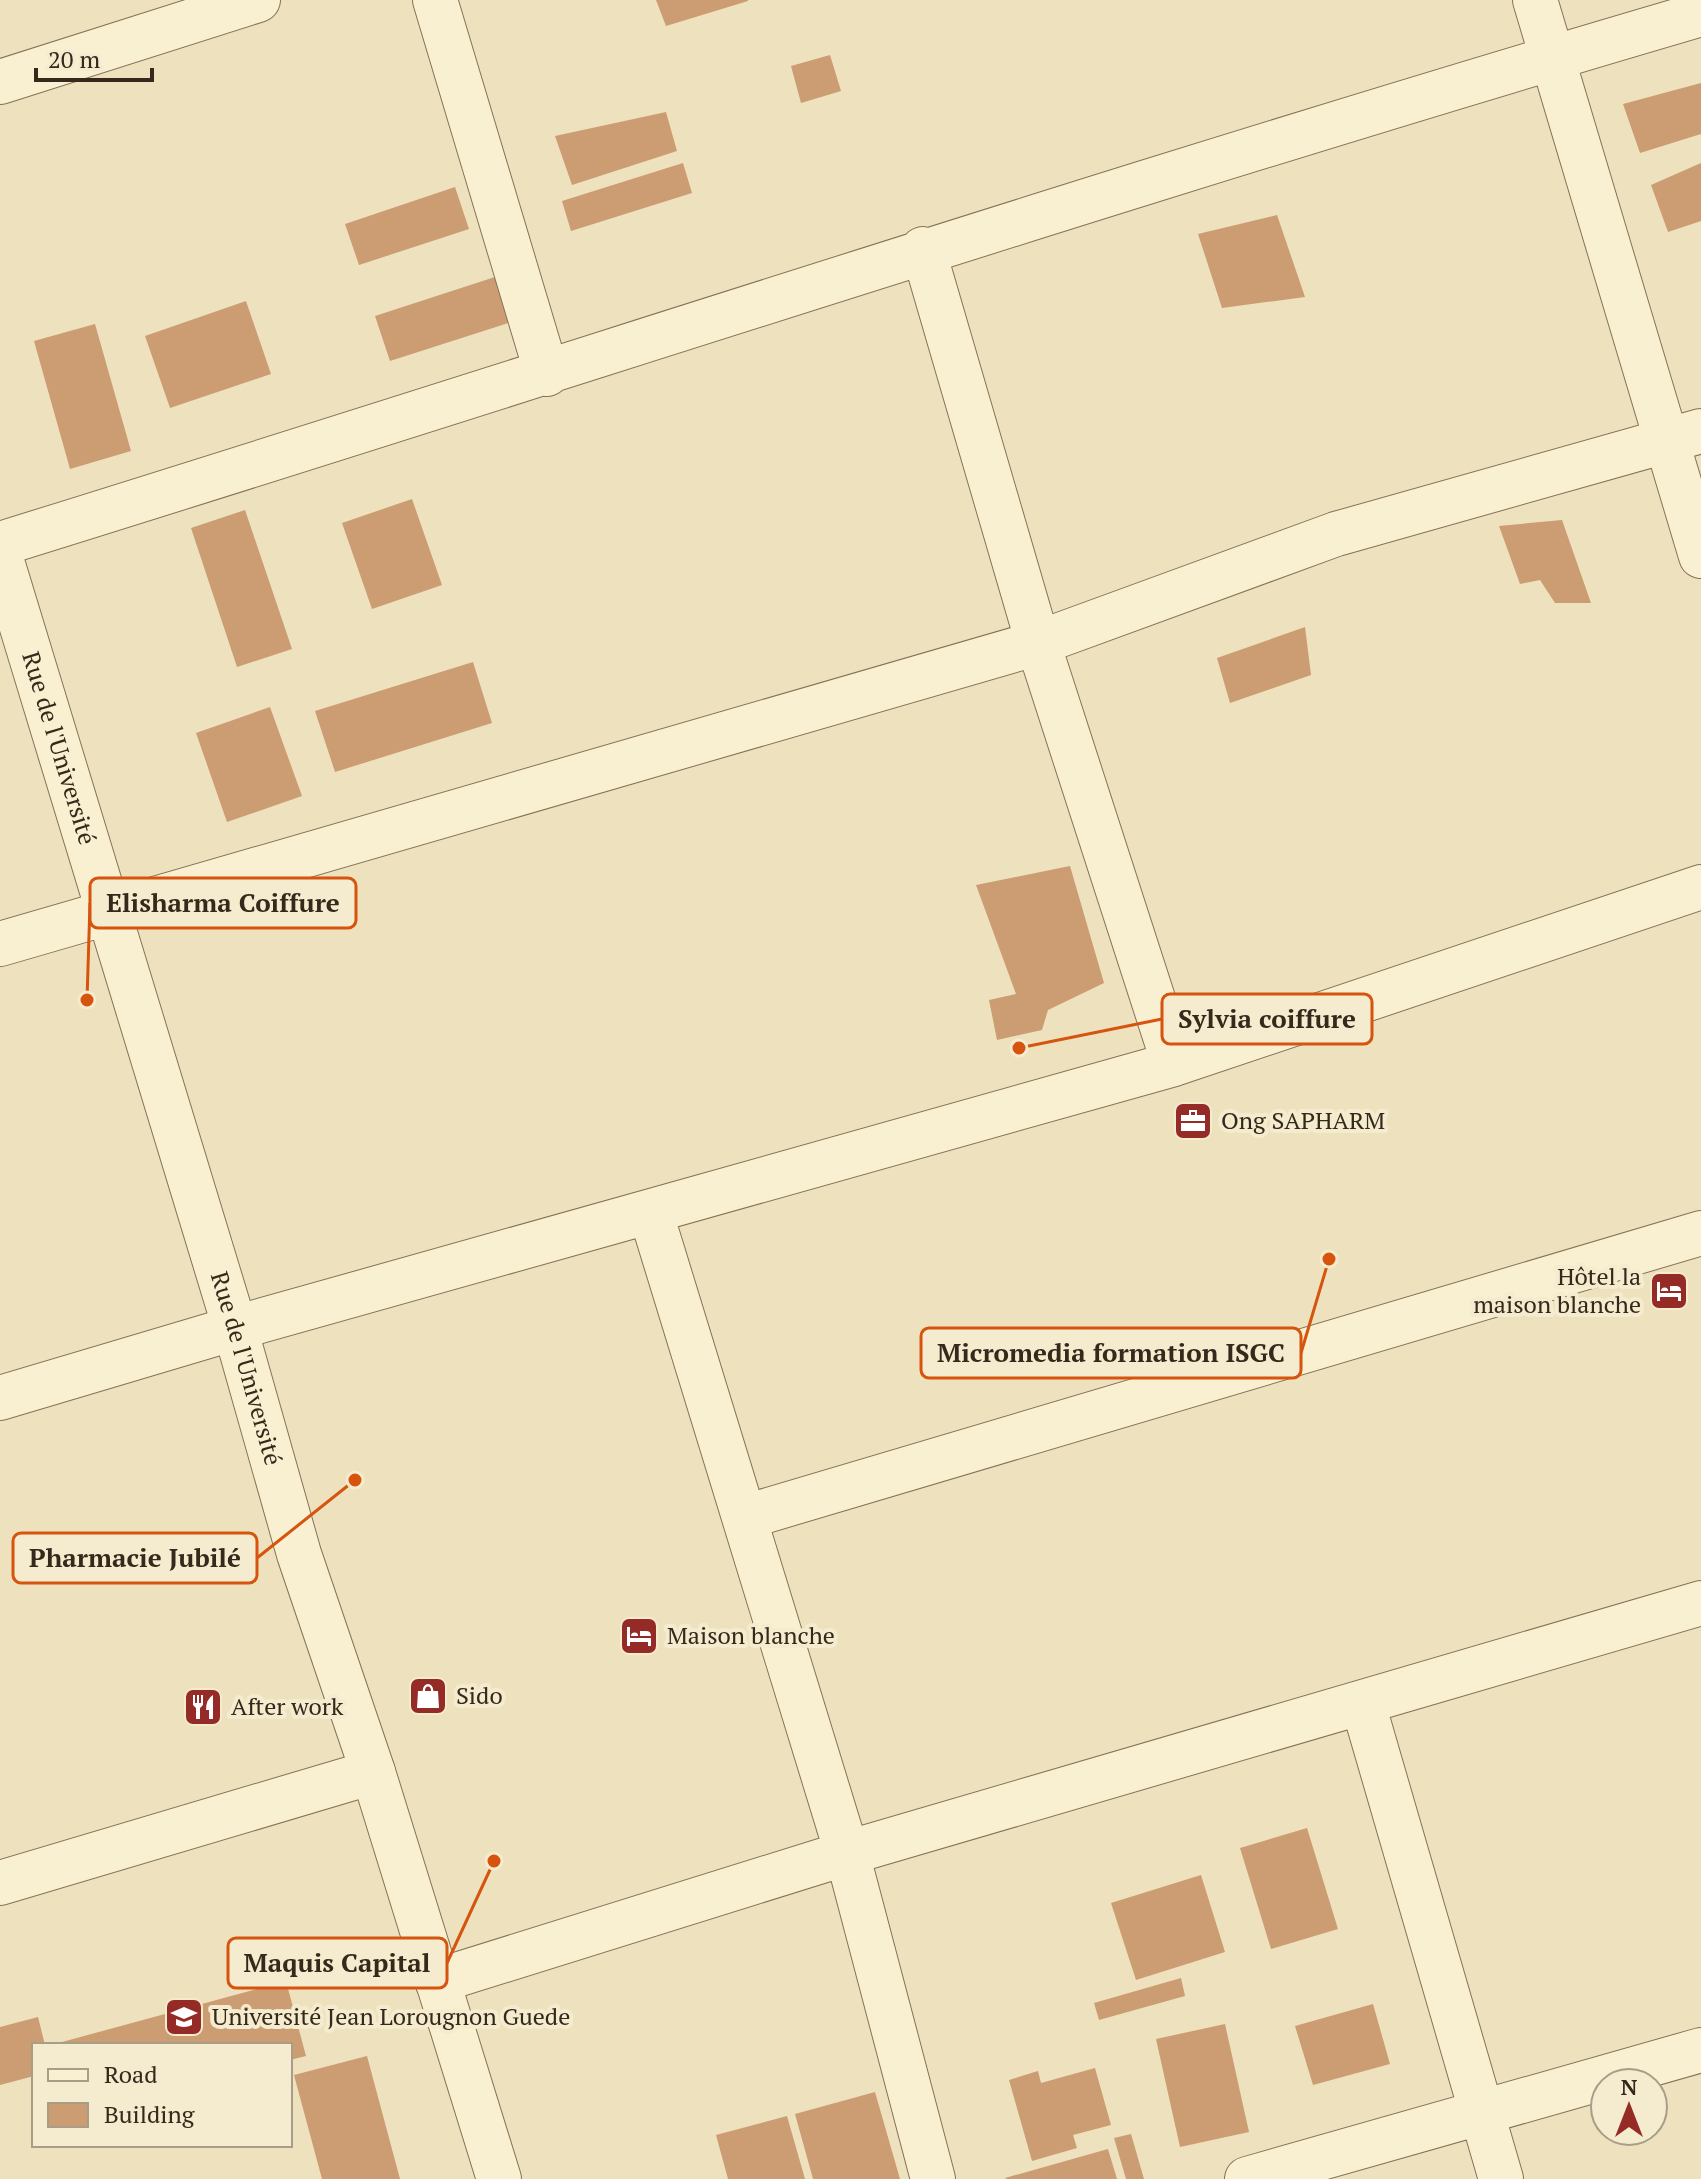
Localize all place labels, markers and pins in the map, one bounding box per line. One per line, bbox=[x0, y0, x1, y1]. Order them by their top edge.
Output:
callout: Elisharma Coiffure bbox=[90, 878, 356, 928]
callout: Sylvia coiffure bbox=[1162, 994, 1372, 1044]
office icon: Ong SAPHARM bbox=[1172, 1100, 1214, 1142]
place label: Ong SAPHARM bbox=[1221, 1104, 1385, 1136]
place label: Hôtel la maison blanche bbox=[1473, 1260, 1641, 1320]
hotel icon: Hôtel la maison blanche bbox=[1648, 1270, 1690, 1312]
callout: Micromedia formation ISGC bbox=[921, 1328, 1301, 1378]
callout: Pharmacie Jubilé bbox=[13, 1533, 257, 1583]
hotel icon: Maison blanche bbox=[618, 1615, 660, 1657]
place label: Maison blanche bbox=[667, 1619, 835, 1651]
shop icon: Sido bbox=[407, 1675, 449, 1717]
place label: Sido bbox=[456, 1679, 503, 1711]
restaurant icon: After work bbox=[182, 1686, 224, 1728]
place label: After work bbox=[231, 1690, 344, 1722]
callout: Maquis Capital bbox=[228, 1938, 447, 1988]
school or university icon: Université Jean Lorougnon Guede bbox=[163, 1996, 205, 2038]
place label: Université Jean Lorougnon Guede bbox=[212, 2000, 570, 2032]

